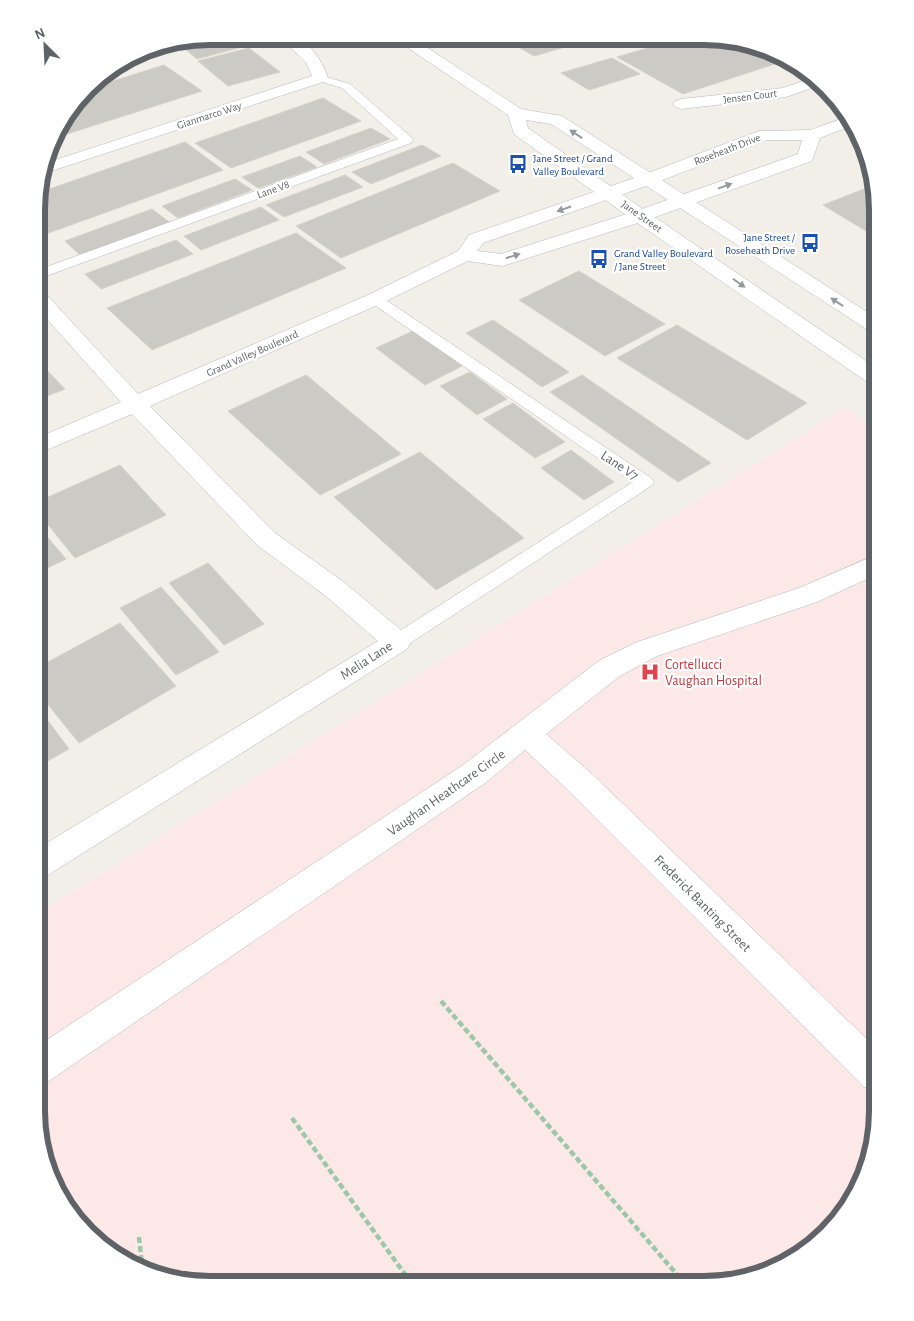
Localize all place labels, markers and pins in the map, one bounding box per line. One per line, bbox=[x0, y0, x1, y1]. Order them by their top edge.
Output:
bus stop icon: Jane Street / Grand Valley Boulevard bbox=[507, 153, 529, 175]
place label: Jane Street / Grand Valley Boulevard bbox=[533, 153, 613, 177]
place label: Jane Street / Roseheath Drive bbox=[725, 232, 796, 256]
bus stop icon: Jane Street / Roseheath Drive bbox=[799, 232, 821, 254]
bus stop icon: Grand Valley Boulevard / Jane Street bbox=[588, 248, 610, 270]
place label: Grand Valley Boulevard / Jane Street bbox=[614, 248, 713, 272]
place label: Cortellucci Vaughan Hospital bbox=[665, 658, 762, 688]
hospital icon: Cortellucci Vaughan Hospital bbox=[639, 661, 661, 683]

